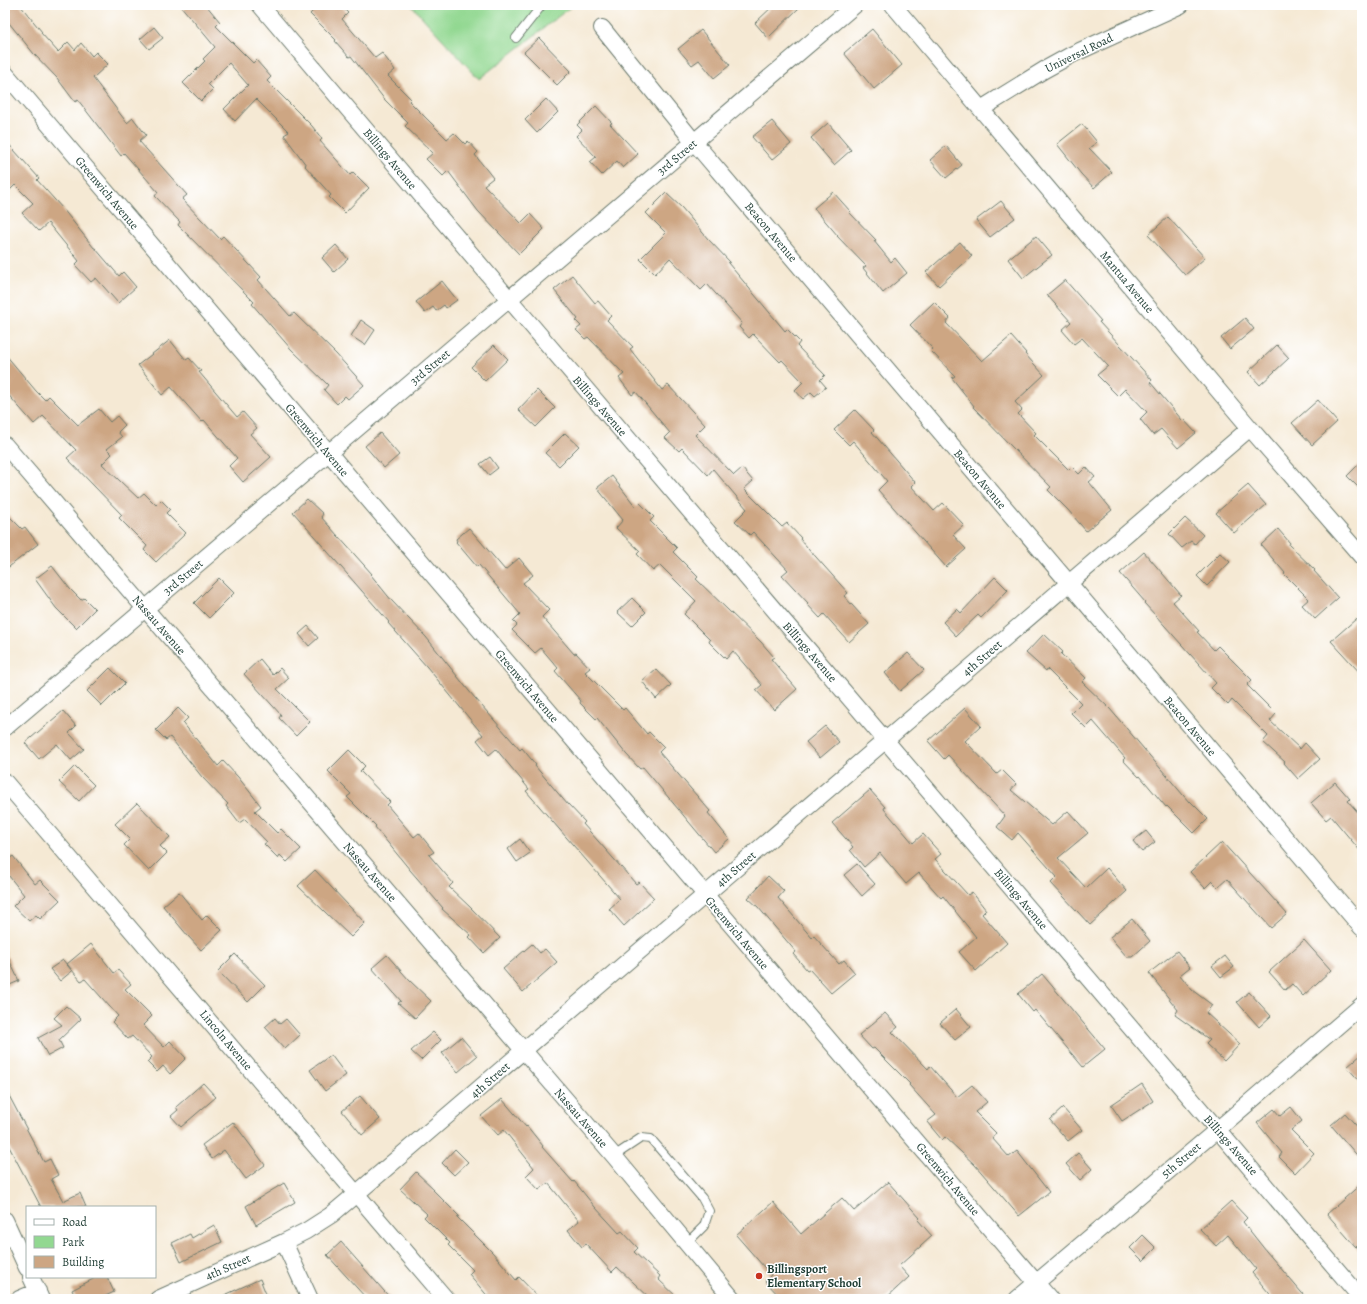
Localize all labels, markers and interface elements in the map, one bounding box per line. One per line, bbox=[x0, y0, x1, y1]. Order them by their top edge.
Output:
street label: Universal Road bbox=[1042, 29, 1116, 76]
street label: Billings Avenue bbox=[360, 125, 420, 193]
street label: 3rd Street bbox=[654, 135, 700, 178]
street label: Greenwich Avenue bbox=[72, 153, 142, 233]
street label: Beacon Avenue bbox=[741, 199, 801, 265]
street label: Mantua Avenue bbox=[1096, 248, 1158, 316]
street label: 3rd Street bbox=[407, 345, 453, 388]
street label: Billings Avenue bbox=[569, 372, 631, 440]
street label: Greenwich Avenue bbox=[282, 400, 352, 480]
street label: Beacon Avenue bbox=[950, 446, 1010, 512]
street label: 3rd Street bbox=[160, 555, 206, 598]
street label: Nassau Avenue bbox=[129, 592, 189, 658]
street label: Billings Avenue bbox=[779, 618, 841, 686]
street label: 4th Street bbox=[959, 636, 1005, 680]
street label: Greenwich Avenue bbox=[492, 646, 562, 726]
street label: Beacon Avenue bbox=[1160, 693, 1220, 759]
street label: Nassau Avenue bbox=[340, 839, 400, 905]
street label: 4th Street bbox=[713, 847, 759, 891]
street label: Billings Avenue bbox=[991, 865, 1051, 933]
street label: Greenwich Avenue bbox=[702, 893, 772, 973]
street label: Lincoln Avenue bbox=[196, 1006, 256, 1074]
street label: 4th Street bbox=[467, 1058, 513, 1102]
street label: Nassau Avenue bbox=[551, 1085, 611, 1151]
street label: Billings Avenue bbox=[1200, 1111, 1262, 1179]
street label: Greenwich Avenue bbox=[913, 1139, 983, 1219]
street label: 5th Street bbox=[1158, 1139, 1204, 1181]
legend bbox=[26, 1206, 156, 1278]
text: Road bbox=[62, 1214, 88, 1230]
text: Park bbox=[62, 1234, 85, 1250]
street label: 4th Street bbox=[203, 1250, 253, 1284]
text: Building bbox=[62, 1254, 104, 1270]
place label: Billingsport Elementary School bbox=[767, 1261, 862, 1291]
marker: Billingsport Elementary School bbox=[754, 1271, 764, 1281]

